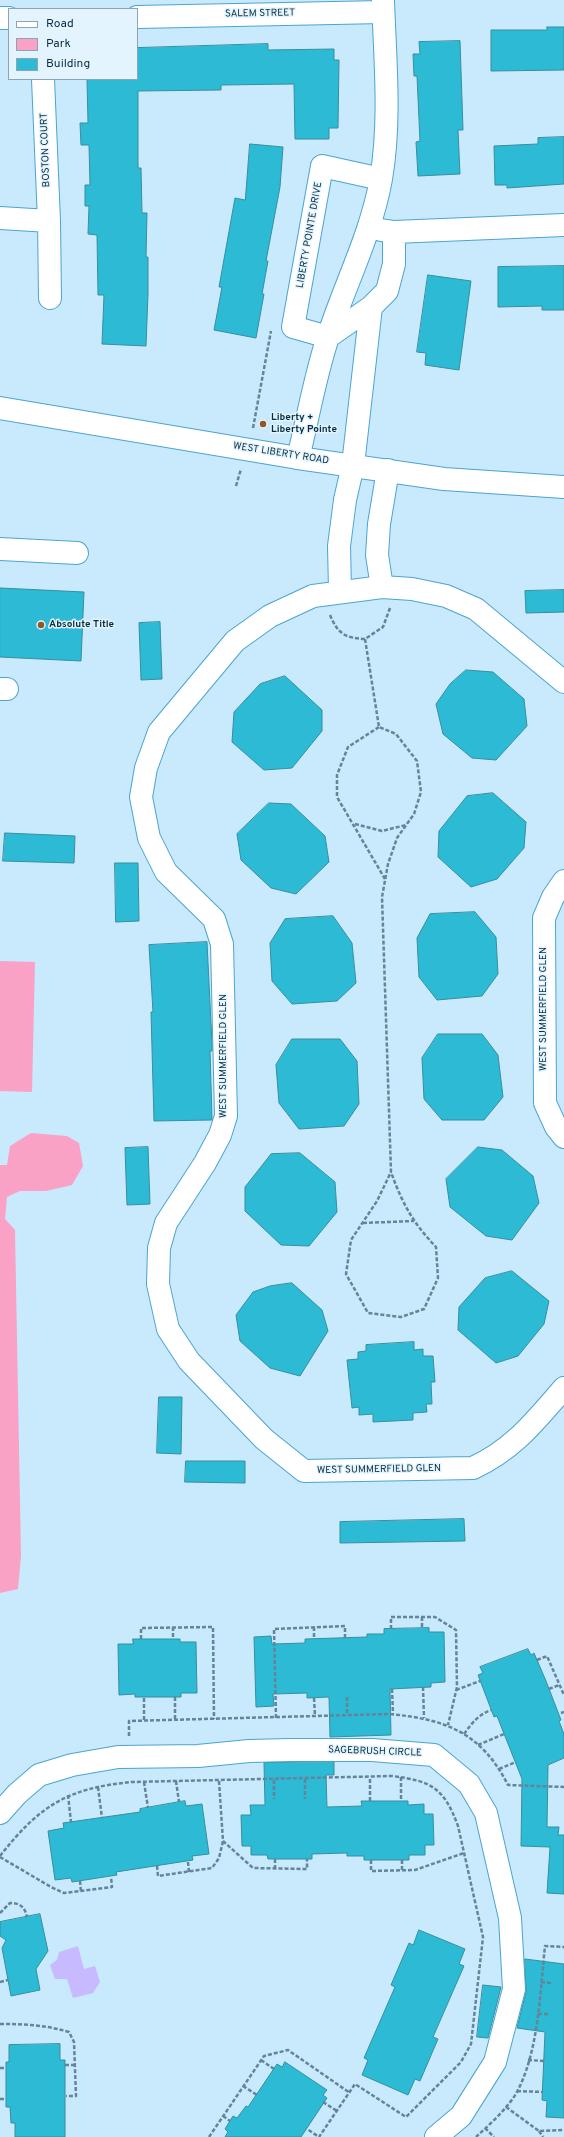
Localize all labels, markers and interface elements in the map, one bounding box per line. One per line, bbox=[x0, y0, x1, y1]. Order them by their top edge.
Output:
street label: SALEM STREET bbox=[225, 7, 295, 21]
legend bbox=[8, 8, 138, 80]
text: Road bbox=[46, 16, 74, 32]
text: Park bbox=[46, 36, 71, 52]
text: Building bbox=[46, 56, 90, 72]
street label: BOSTON COURT bbox=[39, 113, 53, 187]
street label: LIBERTY POINTE DRIVE bbox=[295, 181, 325, 289]
place label: Liberty + Liberty Pointe bbox=[271, 412, 337, 436]
marker: Liberty + Liberty Pointe bbox=[258, 419, 268, 429]
street label: WEST LIBERTY ROAD bbox=[232, 441, 330, 467]
place label: Absolute Title bbox=[49, 619, 114, 631]
marker: Absolute Title bbox=[36, 620, 46, 630]
street label: WEST SUMMERFIELD GLEN bbox=[538, 947, 550, 1071]
street label: WEST SUMMERFIELD GLEN bbox=[218, 994, 230, 1118]
street label: WEST SUMMERFIELD GLEN bbox=[317, 1463, 441, 1477]
street label: SAGEBRUSH CIRCLE bbox=[328, 1744, 422, 1760]

